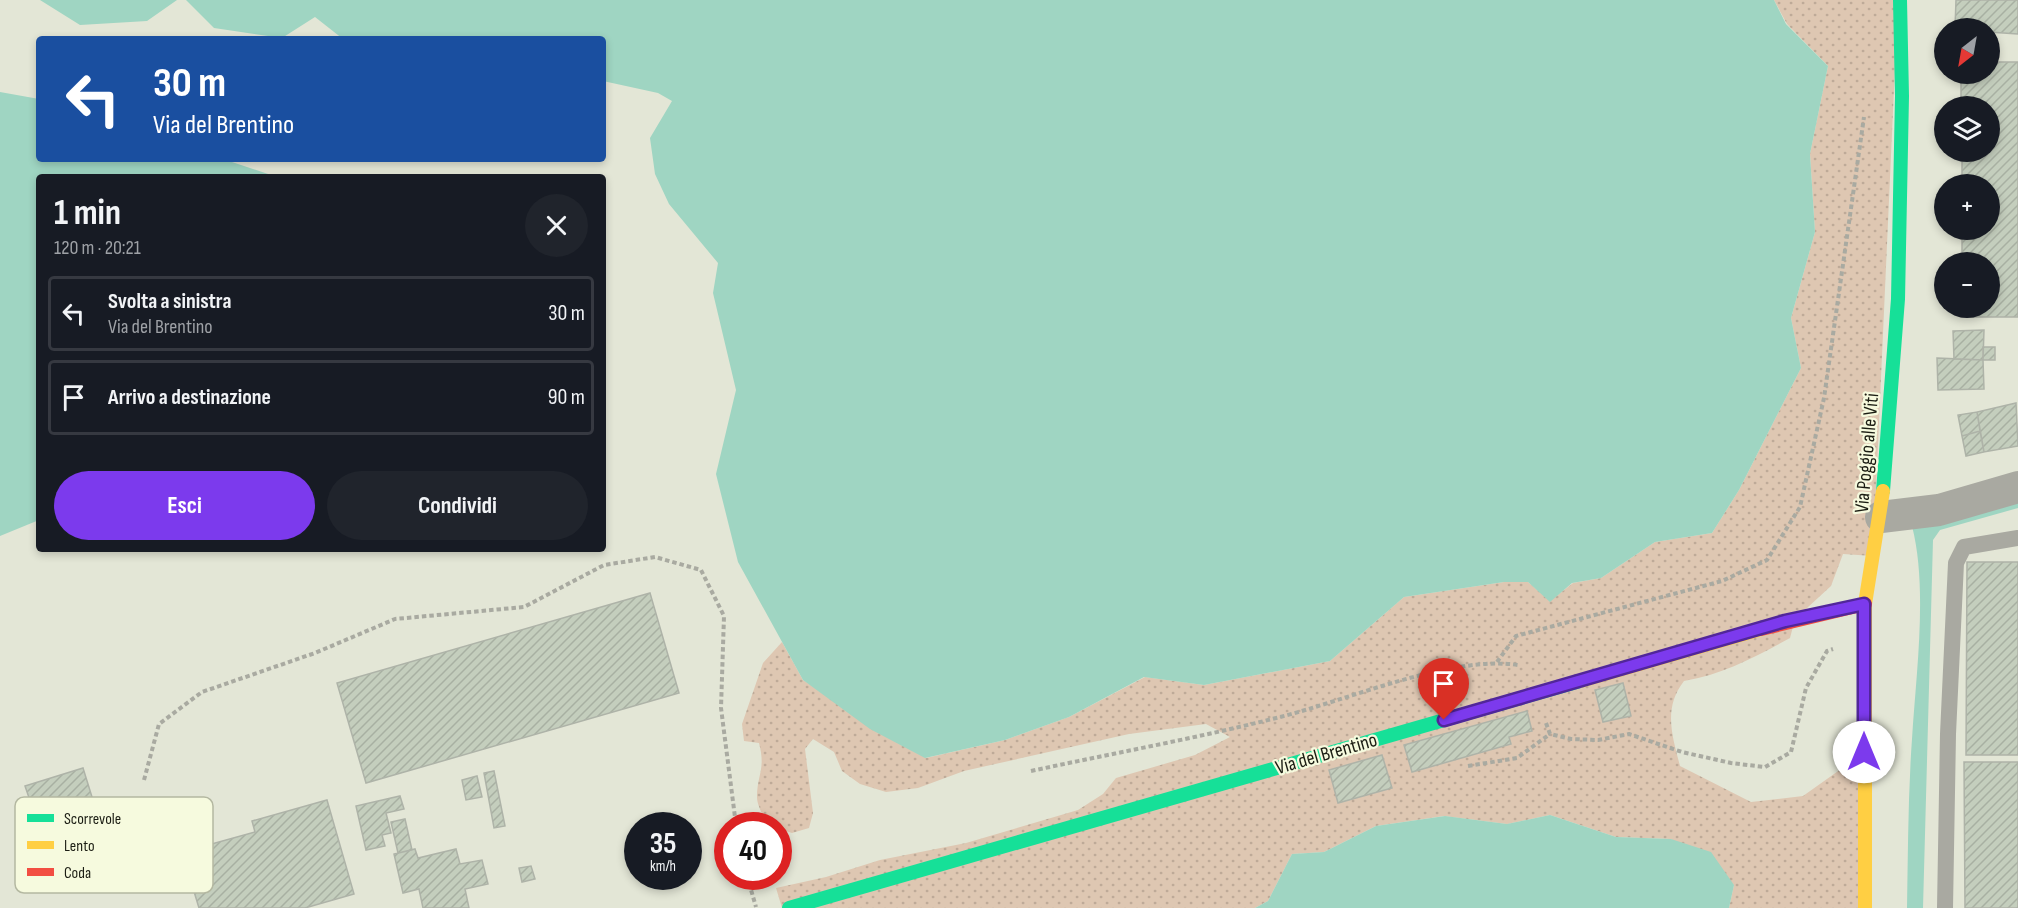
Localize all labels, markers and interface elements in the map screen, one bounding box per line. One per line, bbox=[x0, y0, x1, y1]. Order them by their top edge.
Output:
north arrow bbox=[1934, 18, 2000, 84]
map controls bbox=[1934, 18, 2000, 318]
text: 30 m bbox=[153, 58, 226, 109]
icon: left bbox=[54, 60, 132, 138]
button: layers bbox=[1934, 96, 2000, 162]
text: Via del Brentino bbox=[153, 109, 294, 141]
button: + bbox=[1934, 174, 2000, 240]
text: 1 min bbox=[54, 192, 121, 235]
button: close bbox=[525, 194, 588, 257]
text: 120 m · 20:21 bbox=[54, 236, 141, 260]
button: − bbox=[1934, 252, 2000, 318]
text: Svolta a sinistra bbox=[108, 288, 231, 315]
icon: left bbox=[57, 297, 90, 330]
text: 30 m bbox=[548, 300, 585, 327]
text: Via del Brentino bbox=[108, 315, 213, 339]
icon: arrive bbox=[57, 381, 90, 414]
text: Arrivo a destinazione bbox=[108, 384, 271, 411]
text: 90 m bbox=[548, 384, 585, 411]
street label: Via Poggio alle Viti bbox=[1850, 392, 1884, 514]
button: Esci bbox=[54, 471, 315, 540]
button: Condividi bbox=[327, 471, 588, 540]
pin bbox=[1418, 658, 1469, 720]
icon: arrive bbox=[1427, 667, 1460, 700]
position arrow bbox=[1832, 720, 1896, 784]
street label: Via del Brentino bbox=[1273, 728, 1380, 780]
legend bbox=[15, 797, 213, 893]
text: Scorrevole bbox=[64, 810, 121, 829]
speed limit sign: 40 bbox=[714, 812, 792, 890]
text: 35 bbox=[650, 826, 676, 862]
text: Lento bbox=[64, 837, 95, 856]
text: km/h bbox=[650, 857, 676, 876]
text: Coda bbox=[64, 864, 91, 883]

